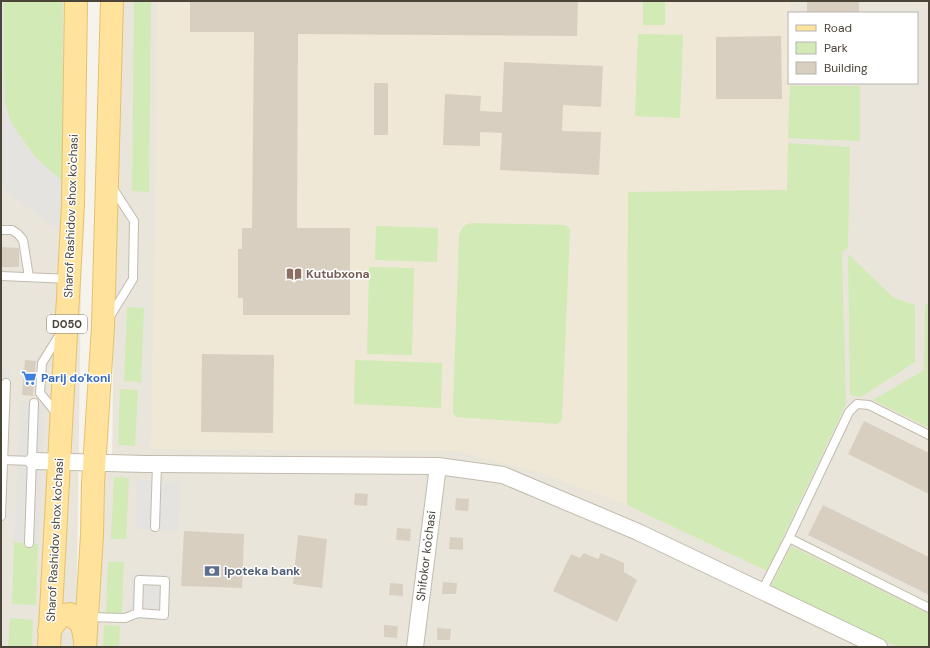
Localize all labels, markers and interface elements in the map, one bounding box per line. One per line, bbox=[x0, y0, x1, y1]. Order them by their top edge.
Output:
legend bbox=[788, 12, 918, 84]
text: Road bbox=[824, 20, 852, 36]
text: Park bbox=[824, 40, 848, 56]
text: Building bbox=[824, 60, 868, 76]
street label: Sharof Rashidov shox ko'chasi bbox=[60, 134, 82, 298]
library icon: Kutubxona bbox=[285, 265, 303, 283]
place label: Kutubxona bbox=[306, 266, 370, 282]
road number: D050 bbox=[47, 315, 87, 333]
supermarket icon: Parij do'koni bbox=[20, 369, 38, 387]
place label: Parij do'koni bbox=[41, 370, 111, 386]
street label: Sharof Rashidov shox ko'chasi bbox=[43, 458, 67, 622]
street label: Shifokor ko'chasi bbox=[413, 510, 439, 602]
bank icon: Ipoteka bank bbox=[203, 562, 221, 580]
place label: Ipoteka bank bbox=[224, 563, 300, 579]

